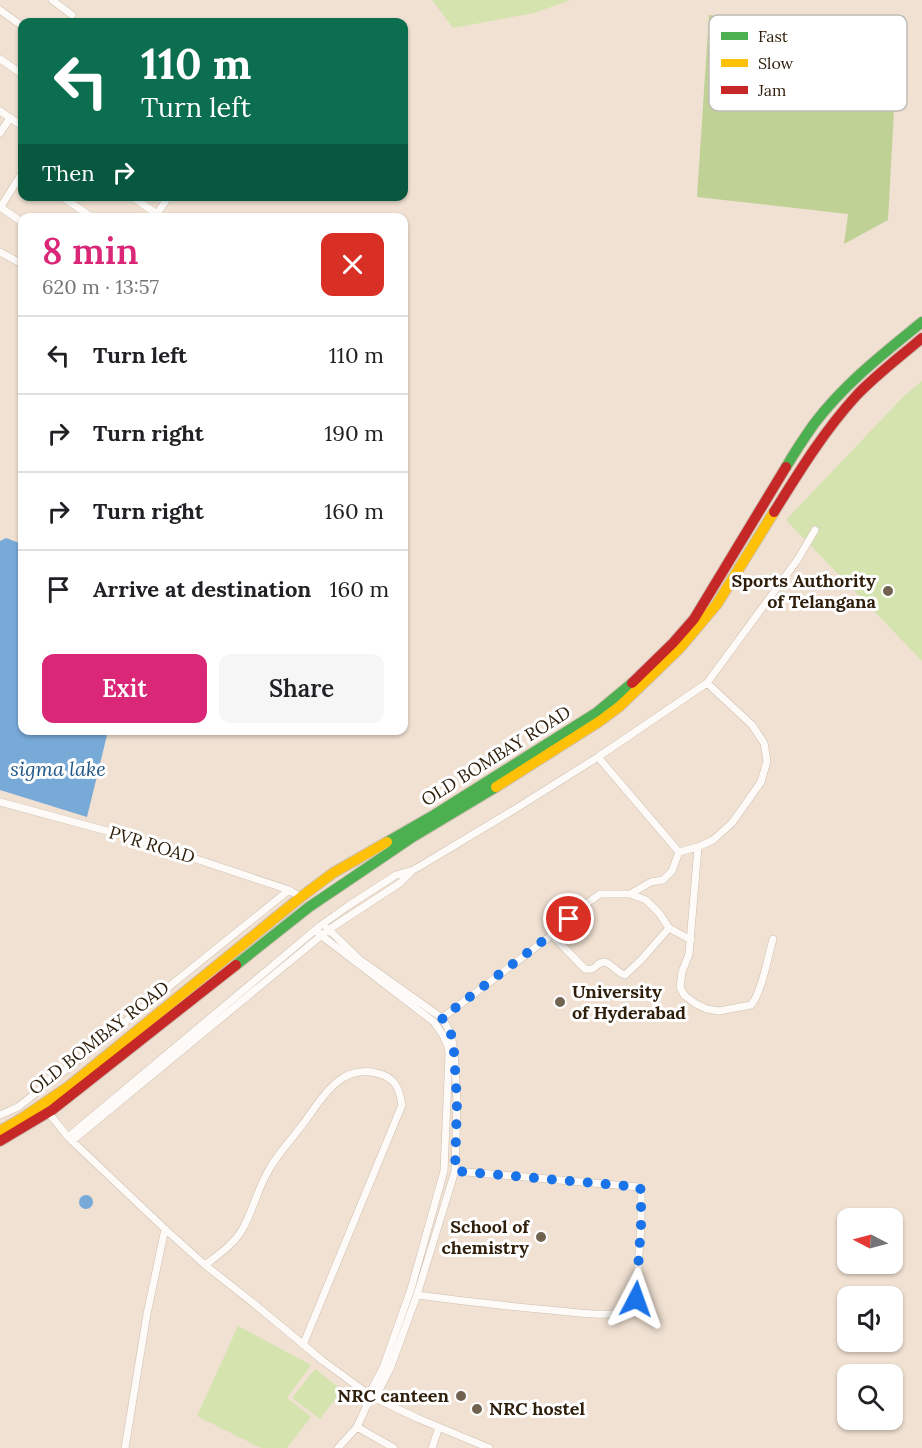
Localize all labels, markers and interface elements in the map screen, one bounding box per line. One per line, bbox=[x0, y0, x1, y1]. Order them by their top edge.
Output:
legend bbox=[709, 15, 907, 111]
text: Fast bbox=[758, 26, 789, 46]
text: 110 m bbox=[141, 37, 252, 91]
icon: left bbox=[42, 42, 120, 120]
text: Slow bbox=[758, 53, 794, 73]
text: Jam bbox=[757, 80, 786, 100]
text: Turn left bbox=[141, 90, 251, 124]
icon: right bbox=[107, 156, 140, 189]
text: Then bbox=[42, 159, 95, 187]
text: 8 min bbox=[42, 228, 139, 274]
button: close bbox=[321, 233, 384, 296]
text: 620 m · 13:57 bbox=[42, 274, 159, 299]
icon: left bbox=[42, 339, 75, 372]
text: Turn left bbox=[93, 341, 187, 369]
text: 110 m bbox=[329, 341, 384, 369]
icon: right bbox=[42, 417, 75, 450]
text: Turn right bbox=[93, 419, 204, 447]
text: 190 m bbox=[324, 419, 384, 447]
icon: right bbox=[42, 495, 75, 528]
text: Turn right bbox=[93, 497, 204, 525]
text: 160 m bbox=[324, 497, 384, 525]
place label: Sports Authority of Telangana bbox=[732, 569, 877, 613]
icon: arrive bbox=[42, 573, 75, 606]
text: Arrive at destination bbox=[93, 575, 311, 603]
text: 160 m bbox=[329, 575, 389, 603]
marker: Sports Authority of Telangana bbox=[881, 584, 895, 598]
button: Exit bbox=[42, 654, 207, 723]
button: Share bbox=[219, 654, 384, 723]
street label: OLD BOMBAY ROAD bbox=[417, 700, 575, 811]
water label: sigma lake bbox=[10, 756, 106, 781]
street label: PVR ROAD bbox=[106, 821, 198, 868]
pin bbox=[543, 893, 594, 944]
icon: arrive bbox=[552, 902, 585, 935]
street label: OLD BOMBAY ROAD bbox=[24, 976, 174, 1100]
place label: University of Hyderabad bbox=[572, 980, 686, 1024]
marker: University of Hyderabad bbox=[553, 995, 567, 1009]
north arrow bbox=[837, 1208, 903, 1274]
map controls bbox=[837, 1208, 903, 1430]
place label: School of chemistry bbox=[441, 1215, 530, 1259]
marker: School of chemistry bbox=[534, 1230, 548, 1244]
position arrow bbox=[604, 1267, 668, 1331]
button: sound bbox=[837, 1286, 903, 1352]
button: search bbox=[837, 1364, 903, 1430]
place label: NRC canteen bbox=[337, 1384, 450, 1407]
marker: NRC canteen bbox=[454, 1389, 468, 1403]
place label: NRC hostel bbox=[489, 1397, 586, 1420]
marker: NRC hostel bbox=[470, 1402, 484, 1416]

